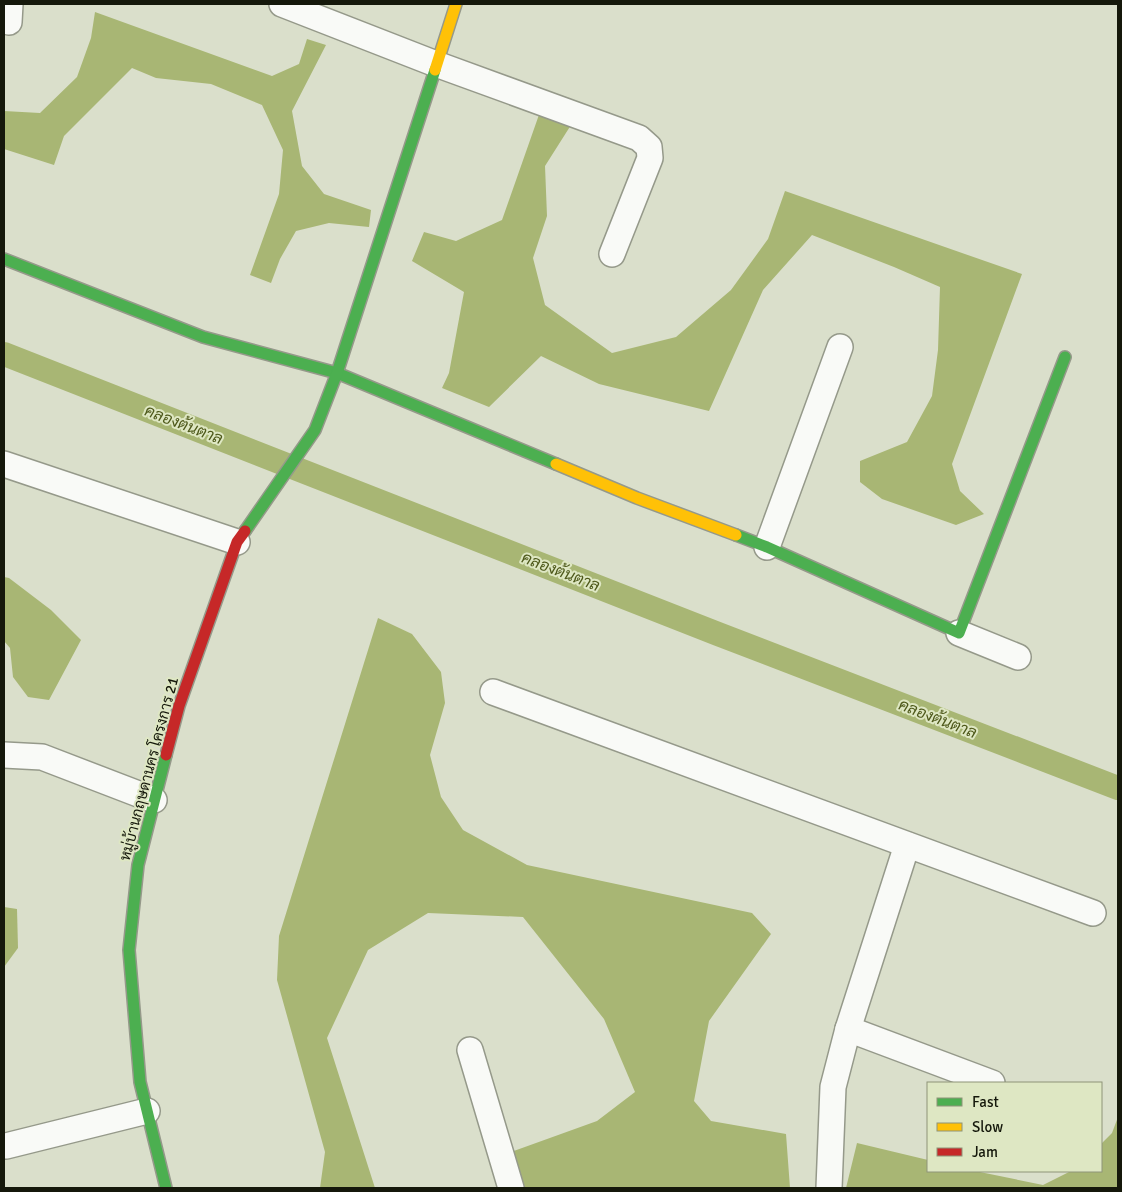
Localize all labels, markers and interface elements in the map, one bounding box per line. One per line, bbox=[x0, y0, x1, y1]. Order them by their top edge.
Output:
water label: คลองต้นตาล bbox=[142, 399, 226, 449]
water label: คลองต้นตาล bbox=[519, 546, 603, 596]
street label: หมู่บ้านกฤษดานคร โครงการ 21 bbox=[115, 675, 183, 863]
water label: คลองต้นตาล bbox=[896, 693, 980, 743]
legend bbox=[927, 1082, 1102, 1172]
text: Fast bbox=[972, 1093, 999, 1111]
text: Slow bbox=[972, 1118, 1003, 1136]
text: Jam bbox=[972, 1143, 998, 1161]

